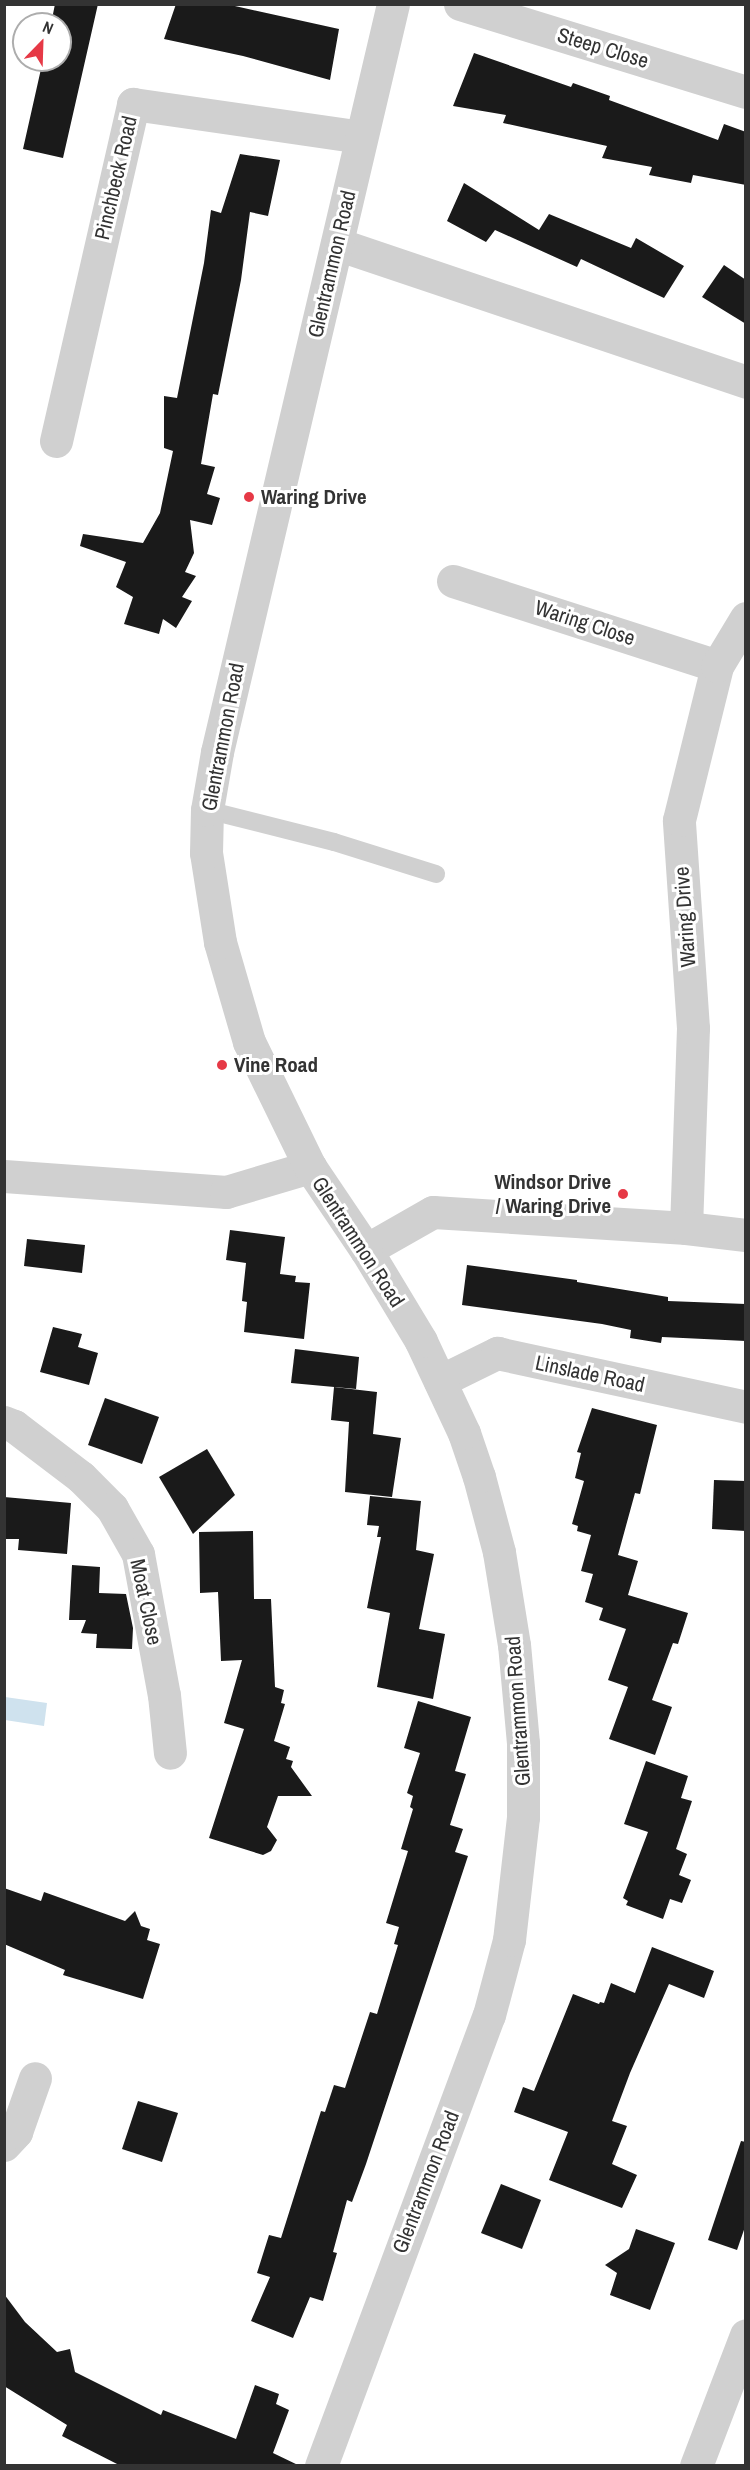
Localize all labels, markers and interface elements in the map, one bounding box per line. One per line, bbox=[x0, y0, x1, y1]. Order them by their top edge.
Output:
north arrow bbox=[12, 12, 72, 72]
text: N bbox=[40, 15, 57, 39]
street label: Steep Close bbox=[554, 22, 652, 74]
street label: Pinchbeck Road bbox=[90, 114, 142, 242]
street label: Glentrammon Road bbox=[303, 188, 361, 340]
place label: Waring Drive bbox=[261, 484, 367, 510]
marker: Waring Drive bbox=[242, 490, 256, 504]
street label: Waring Close bbox=[532, 595, 638, 651]
street label: Glentrammon Road bbox=[196, 661, 250, 813]
street label: Waring Drive bbox=[669, 866, 701, 968]
place label: Vine Road bbox=[234, 1052, 318, 1078]
marker: Vine Road bbox=[215, 1058, 229, 1072]
place label: Windsor Drive / Waring Drive bbox=[494, 1169, 611, 1219]
street label: Glentrammon Road bbox=[307, 1172, 409, 1312]
marker: Windsor Drive / Waring Drive bbox=[616, 1187, 630, 1201]
street label: Linslade Road bbox=[533, 1350, 647, 1398]
street label: Moat Close bbox=[125, 1557, 167, 1647]
street label: Glentrammon Road bbox=[500, 1635, 536, 1787]
street label: Glentrammon Road bbox=[387, 2107, 465, 2257]

